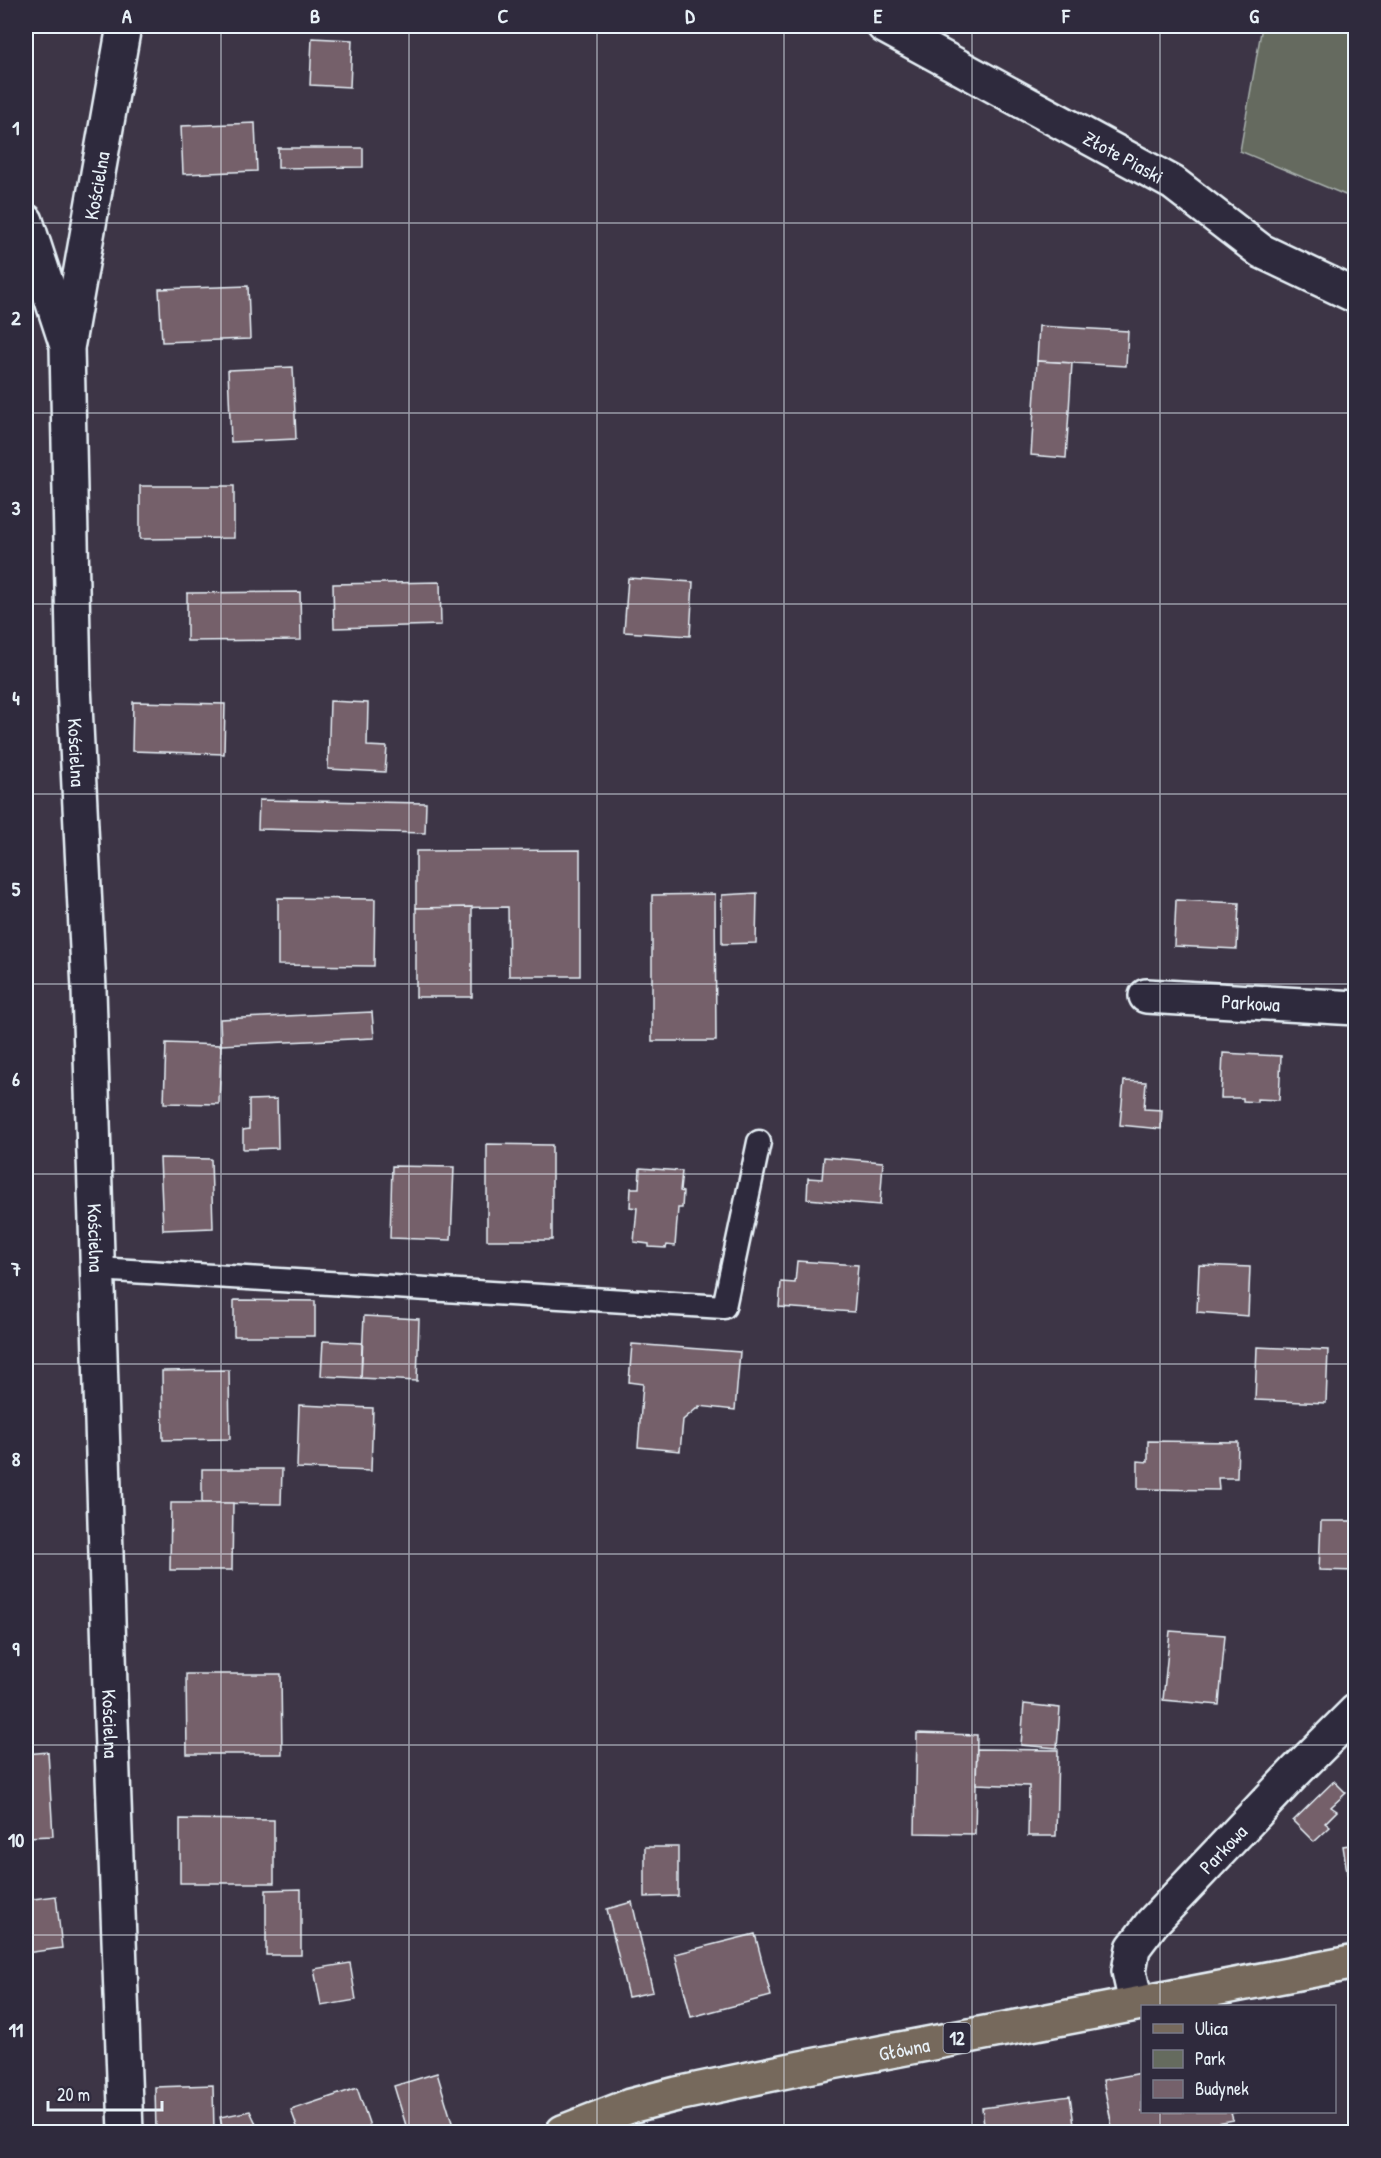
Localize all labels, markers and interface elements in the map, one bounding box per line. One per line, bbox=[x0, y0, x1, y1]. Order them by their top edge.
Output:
text: A bbox=[122, 2, 132, 29]
text: B bbox=[310, 2, 320, 29]
text: C bbox=[498, 2, 509, 29]
text: D bbox=[685, 2, 695, 29]
text: E bbox=[874, 2, 883, 29]
text: F bbox=[1061, 2, 1071, 29]
text: G bbox=[1249, 2, 1259, 29]
text: 1 bbox=[12, 114, 20, 141]
street label: Złote Piaski bbox=[1079, 124, 1169, 189]
street label: Kościelna bbox=[77, 149, 115, 222]
text: 2 bbox=[11, 304, 21, 331]
text: 3 bbox=[12, 494, 21, 521]
text: 4 bbox=[12, 684, 20, 711]
street label: Kościelna bbox=[62, 717, 93, 787]
text: 5 bbox=[12, 875, 21, 902]
street label: Parkowa bbox=[1221, 987, 1281, 1017]
text: 6 bbox=[12, 1065, 20, 1092]
street label: Kościelna bbox=[82, 1203, 111, 1273]
text: 7 bbox=[10, 1255, 21, 1282]
text: 8 bbox=[12, 1445, 21, 1472]
text: 9 bbox=[12, 1635, 20, 1662]
street label: Kościelna bbox=[97, 1689, 126, 1759]
street label: Parkowa bbox=[1193, 1818, 1253, 1879]
text: 10 bbox=[8, 1826, 24, 1853]
legend bbox=[1141, 2005, 1336, 2113]
text: 11 bbox=[9, 2016, 23, 2043]
text: Ulica bbox=[1195, 2016, 1228, 2041]
road number: 12 bbox=[944, 2023, 970, 2053]
street label: Główna bbox=[876, 2030, 932, 2066]
text: Park bbox=[1195, 2046, 1226, 2071]
scale bar bbox=[48, 2074, 162, 2112]
text: Budynek bbox=[1195, 2076, 1249, 2101]
text: 20 m bbox=[57, 2082, 90, 2107]

